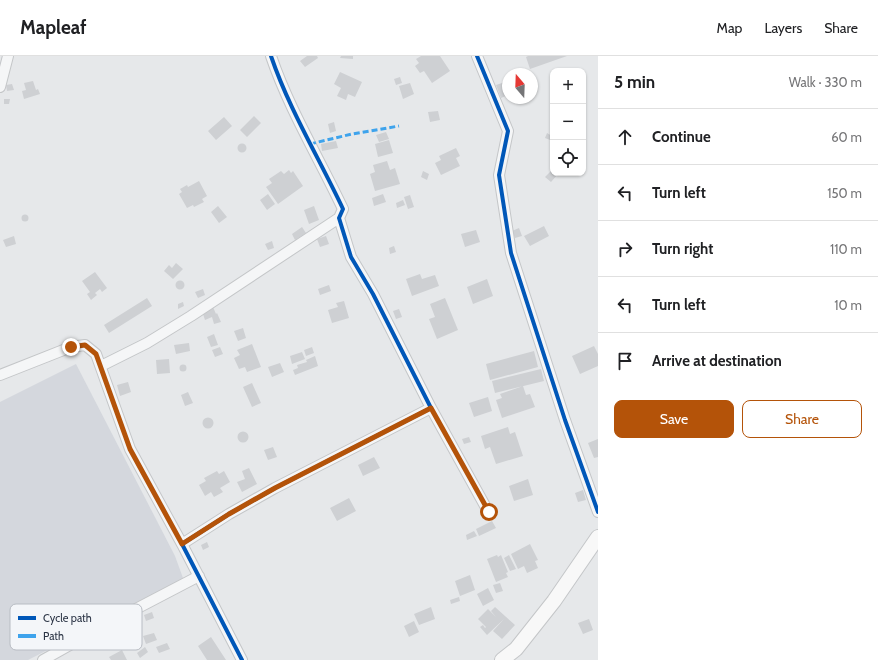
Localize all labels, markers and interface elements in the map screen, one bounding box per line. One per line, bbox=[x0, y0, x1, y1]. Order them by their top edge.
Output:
text: Mapleaf bbox=[20, 16, 87, 39]
text: Map bbox=[717, 19, 742, 37]
text: Layers bbox=[764, 19, 802, 37]
text: Share bbox=[824, 19, 858, 37]
north arrow bbox=[502, 68, 538, 104]
map controls bbox=[550, 68, 586, 176]
button: + bbox=[550, 68, 586, 104]
text: 5 min bbox=[614, 72, 655, 92]
text: Walk · 330 m bbox=[789, 74, 862, 90]
button: − bbox=[550, 104, 586, 140]
icon: ahead bbox=[614, 126, 636, 148]
text: Continue bbox=[652, 128, 711, 146]
text: 60 m bbox=[831, 129, 862, 145]
button: locate bbox=[550, 140, 586, 176]
icon: left bbox=[614, 182, 636, 204]
text: Turn left bbox=[652, 184, 706, 202]
text: 150 m bbox=[827, 185, 862, 201]
icon: right bbox=[614, 238, 636, 260]
text: Turn right bbox=[652, 240, 713, 258]
text: 110 m bbox=[830, 241, 862, 257]
icon: left bbox=[614, 294, 636, 316]
text: Turn left bbox=[652, 296, 706, 314]
text: 10 m bbox=[834, 297, 862, 313]
route end bbox=[62, 338, 80, 356]
icon: arrive bbox=[614, 350, 636, 372]
text: Arrive at destination bbox=[652, 352, 782, 370]
button: Save bbox=[614, 400, 734, 438]
button: Share bbox=[742, 400, 862, 438]
route start bbox=[480, 503, 498, 521]
legend bbox=[10, 604, 142, 650]
text: Cycle path bbox=[43, 611, 92, 625]
text: Path bbox=[43, 629, 64, 643]

